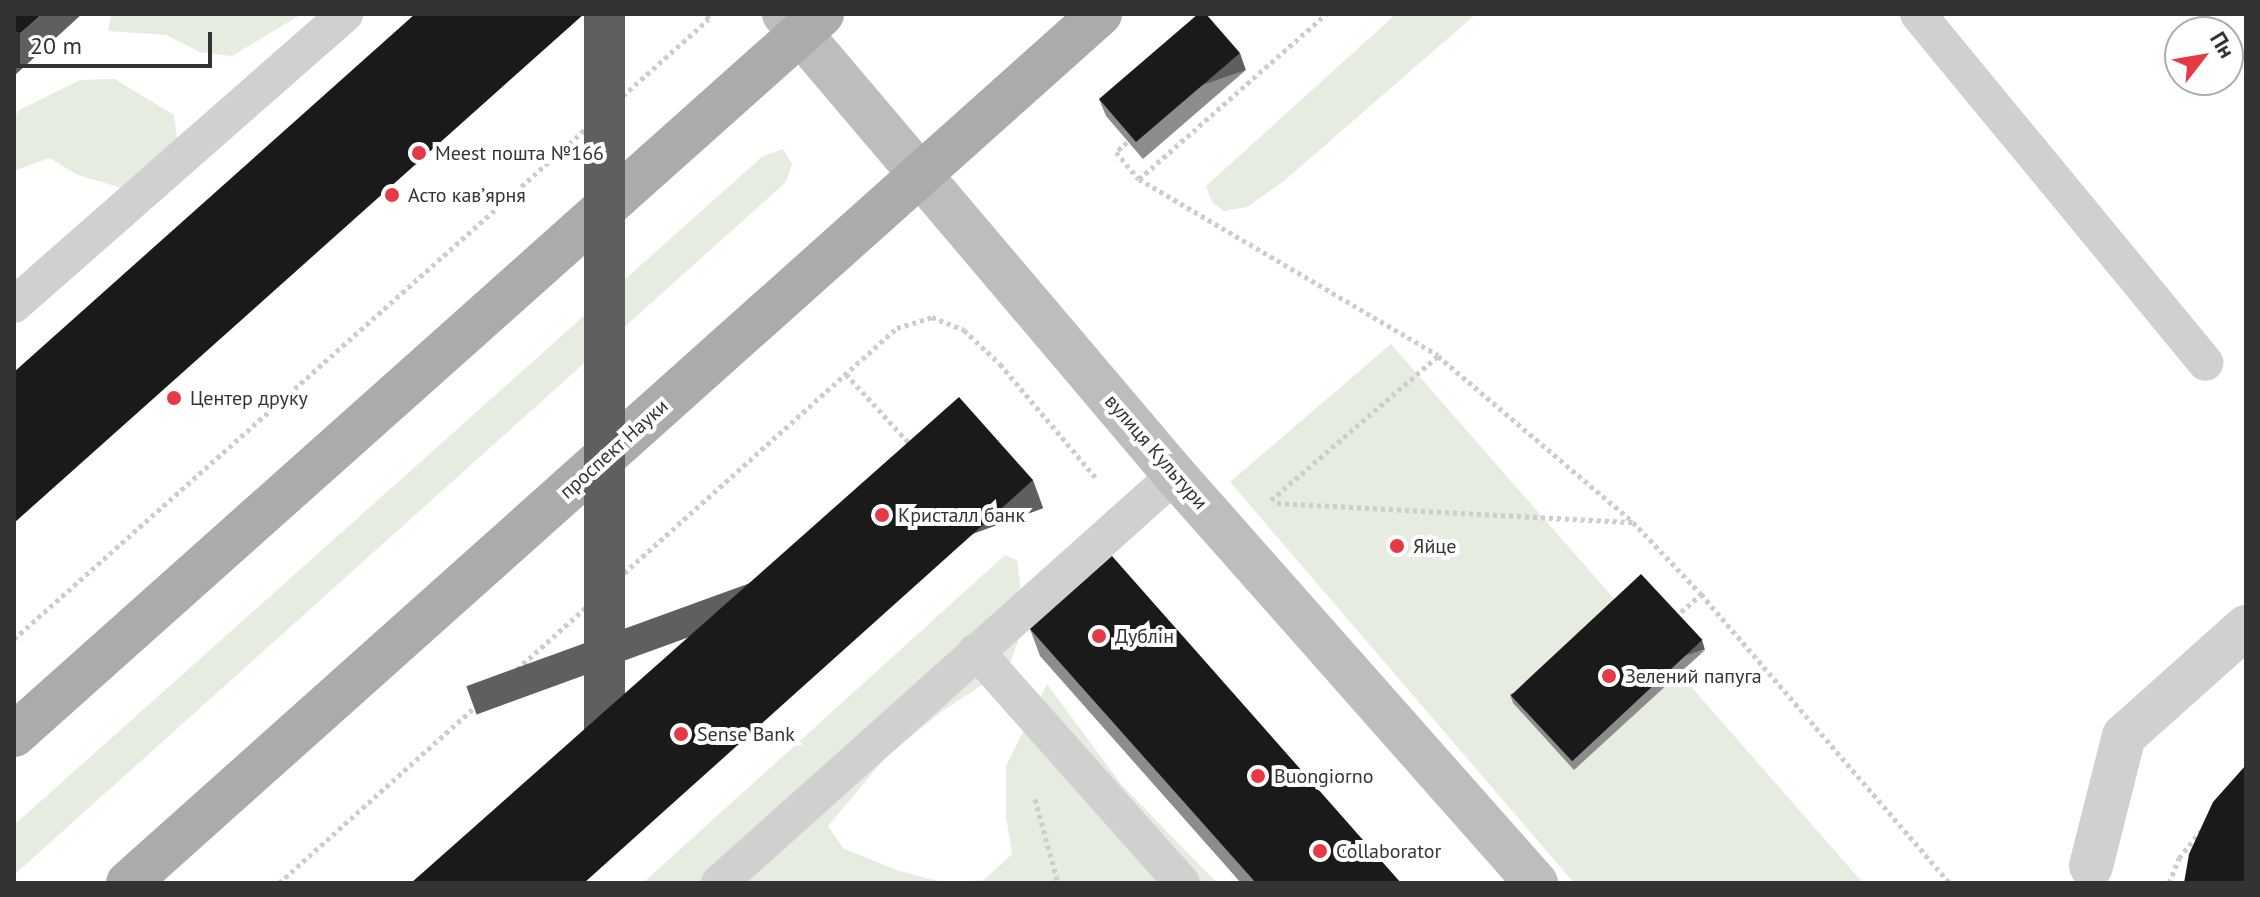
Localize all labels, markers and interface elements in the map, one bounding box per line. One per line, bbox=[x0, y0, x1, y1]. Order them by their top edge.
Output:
scale bar bbox=[20, 16, 216, 66]
north arrow bbox=[2164, 16, 2244, 96]
text: Пн bbox=[2204, 26, 2242, 63]
text: 20 m bbox=[30, 30, 82, 61]
place label: Meest пошта №166 bbox=[435, 141, 604, 165]
marker: Meest пошта №166 bbox=[410, 144, 428, 162]
place label: Асто кавʼярня bbox=[408, 183, 526, 207]
marker: Асто кавʼярня bbox=[383, 186, 401, 204]
place label: Центер друку bbox=[190, 386, 308, 410]
marker: Центер друку bbox=[165, 389, 183, 407]
street label: вулиця Культури bbox=[1099, 390, 1213, 514]
street label: проспект Науки bbox=[555, 394, 673, 504]
place label: Кристалл банк bbox=[898, 503, 1025, 527]
marker: Кристалл банк bbox=[873, 506, 891, 524]
place label: Яйце bbox=[1413, 534, 1456, 558]
marker: Яйце bbox=[1388, 537, 1406, 555]
place label: Дублін bbox=[1115, 624, 1174, 648]
marker: Дублін bbox=[1090, 627, 1108, 645]
place label: Зелений папуга bbox=[1625, 664, 1762, 688]
marker: Зелений папуга bbox=[1600, 667, 1618, 685]
place label: Sense Bank bbox=[697, 722, 795, 746]
marker: Sense Bank bbox=[672, 725, 690, 743]
place label: Buongiorno bbox=[1274, 764, 1373, 788]
marker: Buongiorno bbox=[1249, 767, 1267, 785]
place label: Collaborator bbox=[1336, 839, 1441, 863]
marker: Collaborator bbox=[1311, 842, 1329, 860]

